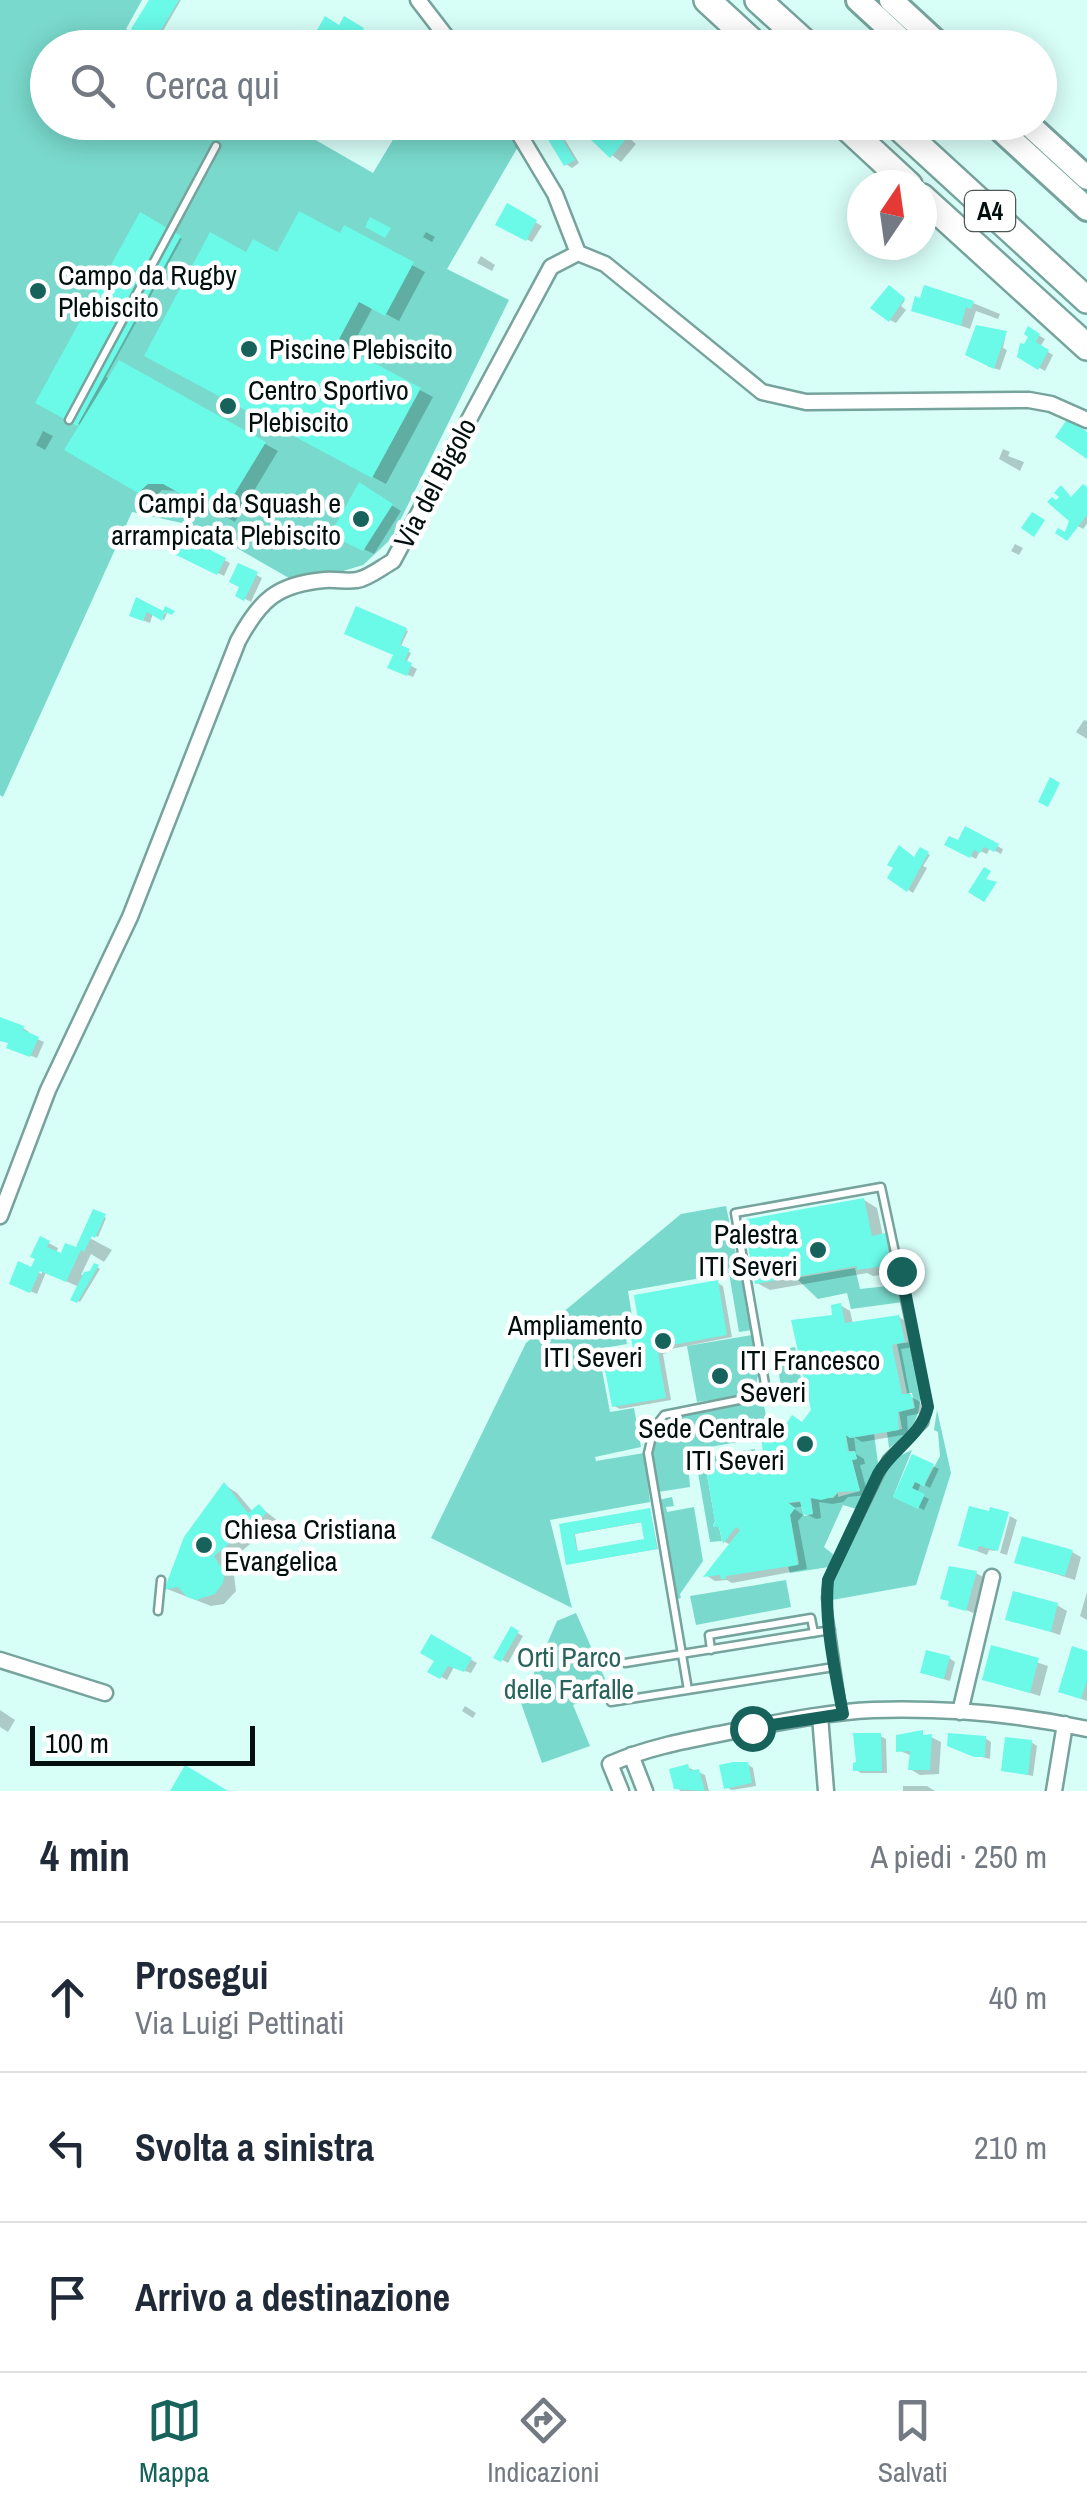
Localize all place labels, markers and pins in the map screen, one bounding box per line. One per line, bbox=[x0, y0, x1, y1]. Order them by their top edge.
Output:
place label: Campo da Rugby Plebiscito bbox=[58, 256, 237, 326]
marker: Campo da Rugby Plebiscito bbox=[27, 280, 49, 302]
place label: Piscine Plebiscito bbox=[269, 330, 453, 368]
marker: Piscine Plebiscito bbox=[238, 338, 260, 360]
place label: Centro Sportivo Plebiscito bbox=[248, 371, 409, 441]
marker: Centro Sportivo Plebiscito bbox=[217, 395, 239, 417]
place label: Campi da Squash e arrampicata Plebiscito bbox=[111, 484, 341, 554]
marker: Campi da Squash e arrampicata Plebiscito bbox=[350, 508, 372, 530]
place label: Palestra ITI Severi bbox=[698, 1215, 798, 1285]
marker: Palestra ITI Severi bbox=[807, 1239, 829, 1261]
place label: Ampliamento ITI Severi bbox=[507, 1306, 643, 1376]
marker: Ampliamento ITI Severi bbox=[652, 1330, 674, 1352]
place label: ITI Francesco Severi bbox=[740, 1341, 880, 1411]
marker: ITI Francesco Severi bbox=[709, 1365, 731, 1387]
place label: Sede Centrale ITI Severi bbox=[638, 1409, 785, 1479]
marker: Sede Centrale ITI Severi bbox=[794, 1433, 816, 1455]
place label: Chiesa Cristiana Evangelica bbox=[224, 1510, 397, 1580]
marker: Chiesa Cristiana Evangelica bbox=[193, 1534, 215, 1556]

